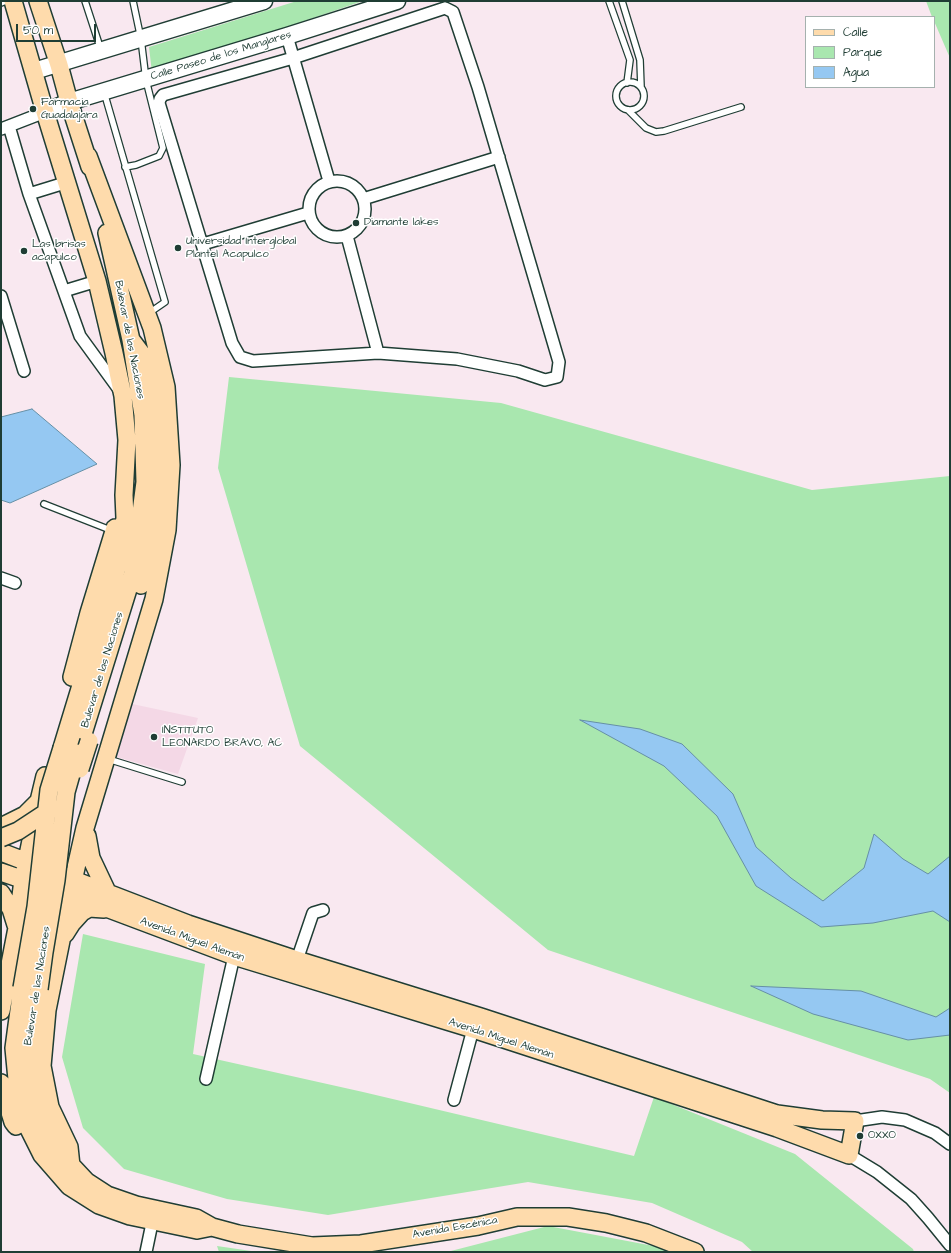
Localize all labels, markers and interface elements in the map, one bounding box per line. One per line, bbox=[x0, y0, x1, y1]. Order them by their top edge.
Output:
scale bar bbox=[18, 16, 98, 42]
legend bbox=[805, 16, 935, 88]
text: 50 m bbox=[23, 22, 53, 39]
text: Calle bbox=[843, 24, 868, 41]
street label: Calle Paseo de los Manglares bbox=[149, 28, 293, 84]
text: Parque bbox=[843, 44, 882, 61]
text: Agua bbox=[843, 64, 869, 81]
place label: Farmacia Guadalajara bbox=[41, 96, 98, 122]
marker: Farmacia Guadalajara bbox=[28, 104, 38, 114]
place label: Diamante lakes bbox=[364, 216, 438, 230]
marker: Diamante lakes bbox=[351, 218, 361, 228]
place label: Universidad Interglobal Plantel Acapulco bbox=[186, 235, 296, 261]
place label: Las brisas acapulco bbox=[32, 238, 86, 264]
marker: Universidad Interglobal Plantel Acapulco bbox=[173, 243, 183, 253]
marker: Las brisas acapulco bbox=[19, 246, 29, 256]
street label: Bulevar de las Naciones bbox=[111, 280, 147, 400]
street label: Bulevar de las Naciones bbox=[79, 611, 127, 729]
place label: INSTITUTO LEONARDO BRAVO, AC bbox=[162, 724, 282, 750]
marker: INSTITUTO LEONARDO BRAVO, AC bbox=[149, 732, 159, 742]
street label: Avenida Miguel Alemán bbox=[138, 915, 246, 965]
street label: Bulevar de las Naciones bbox=[22, 926, 54, 1046]
street label: Avenida Miguel Alemán bbox=[447, 1016, 555, 1062]
place label: OXXO bbox=[868, 1129, 896, 1143]
marker: OXXO bbox=[855, 1131, 865, 1141]
street label: Avenida Escénica bbox=[411, 1214, 499, 1242]

